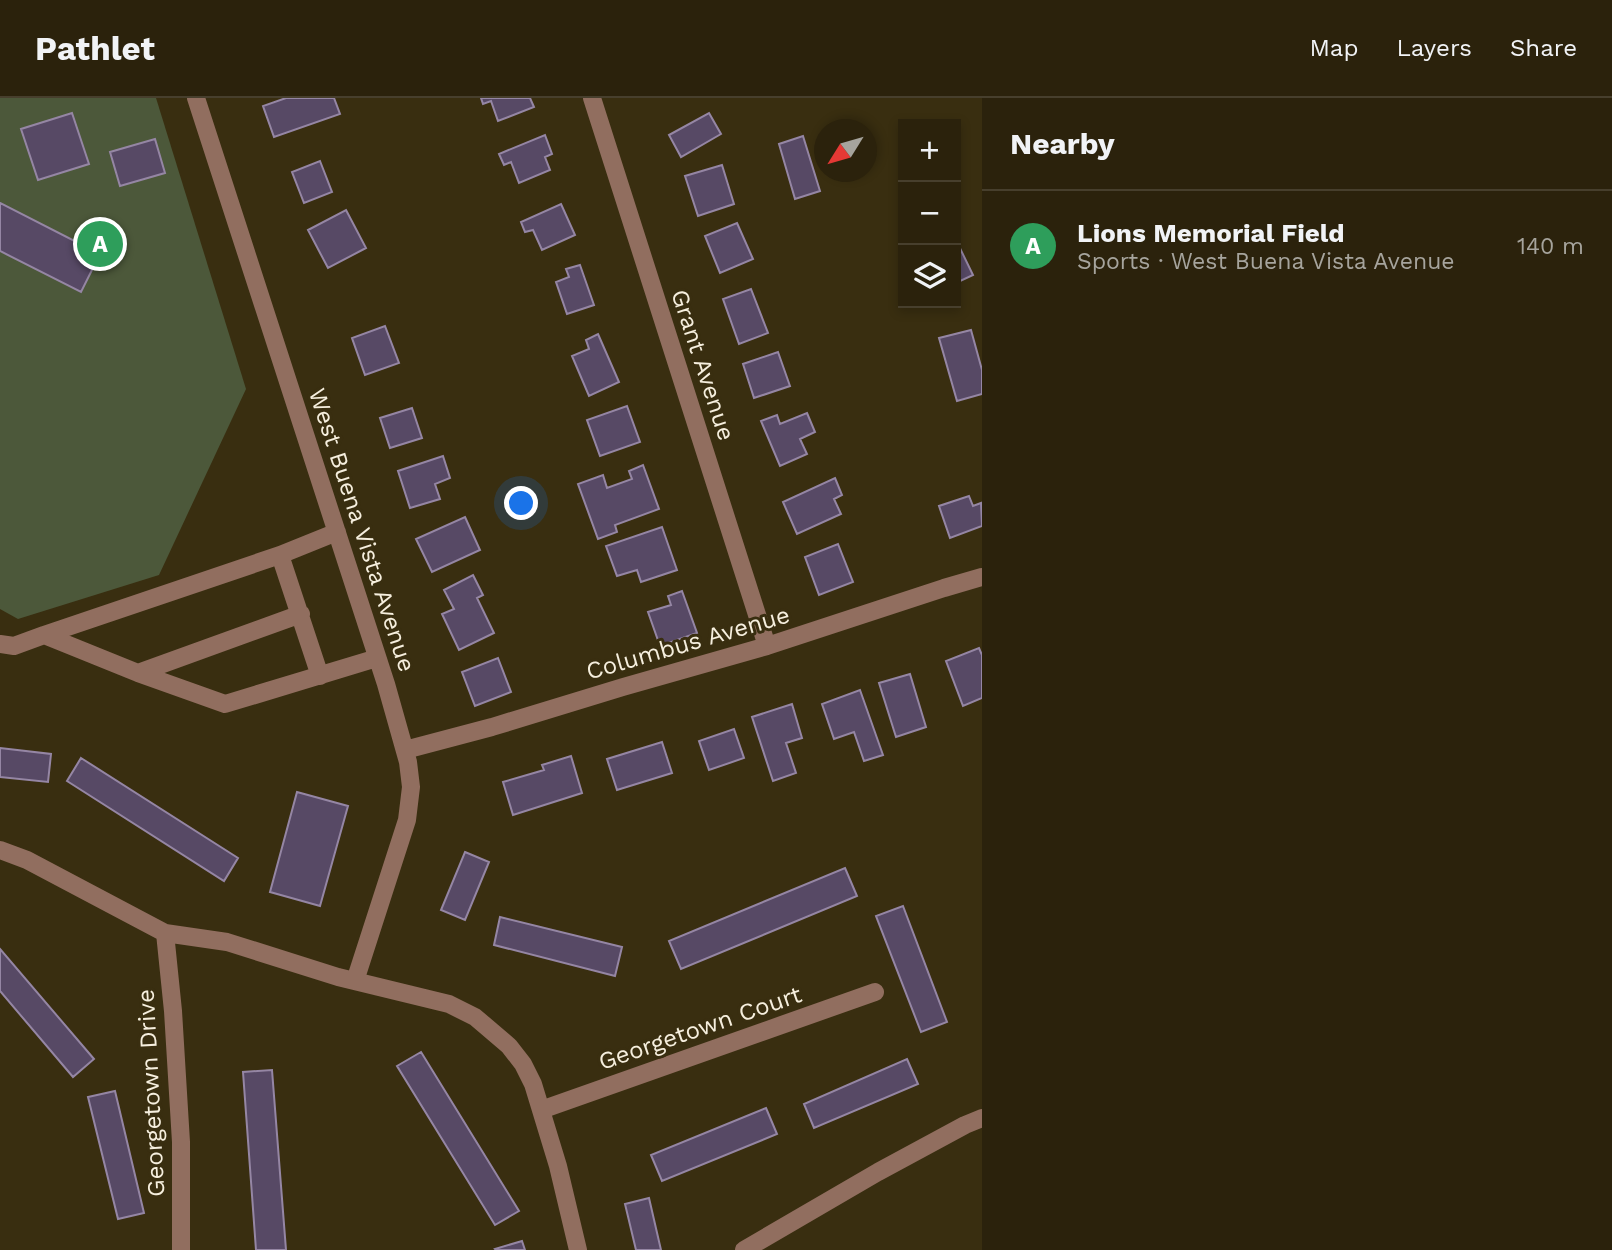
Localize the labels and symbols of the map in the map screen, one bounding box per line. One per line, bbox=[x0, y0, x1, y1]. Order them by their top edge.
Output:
north arrow bbox=[814, 119, 877, 182]
pin: A bbox=[77, 218, 123, 270]
street label: Grant Avenue bbox=[665, 286, 741, 444]
street label: West Buena Vista Avenue bbox=[303, 385, 421, 675]
your location bbox=[504, 486, 538, 520]
street label: Columbus Avenue bbox=[583, 601, 793, 685]
street label: Georgetown Court bbox=[595, 980, 805, 1076]
street label: Georgetown Drive bbox=[132, 988, 170, 1198]

